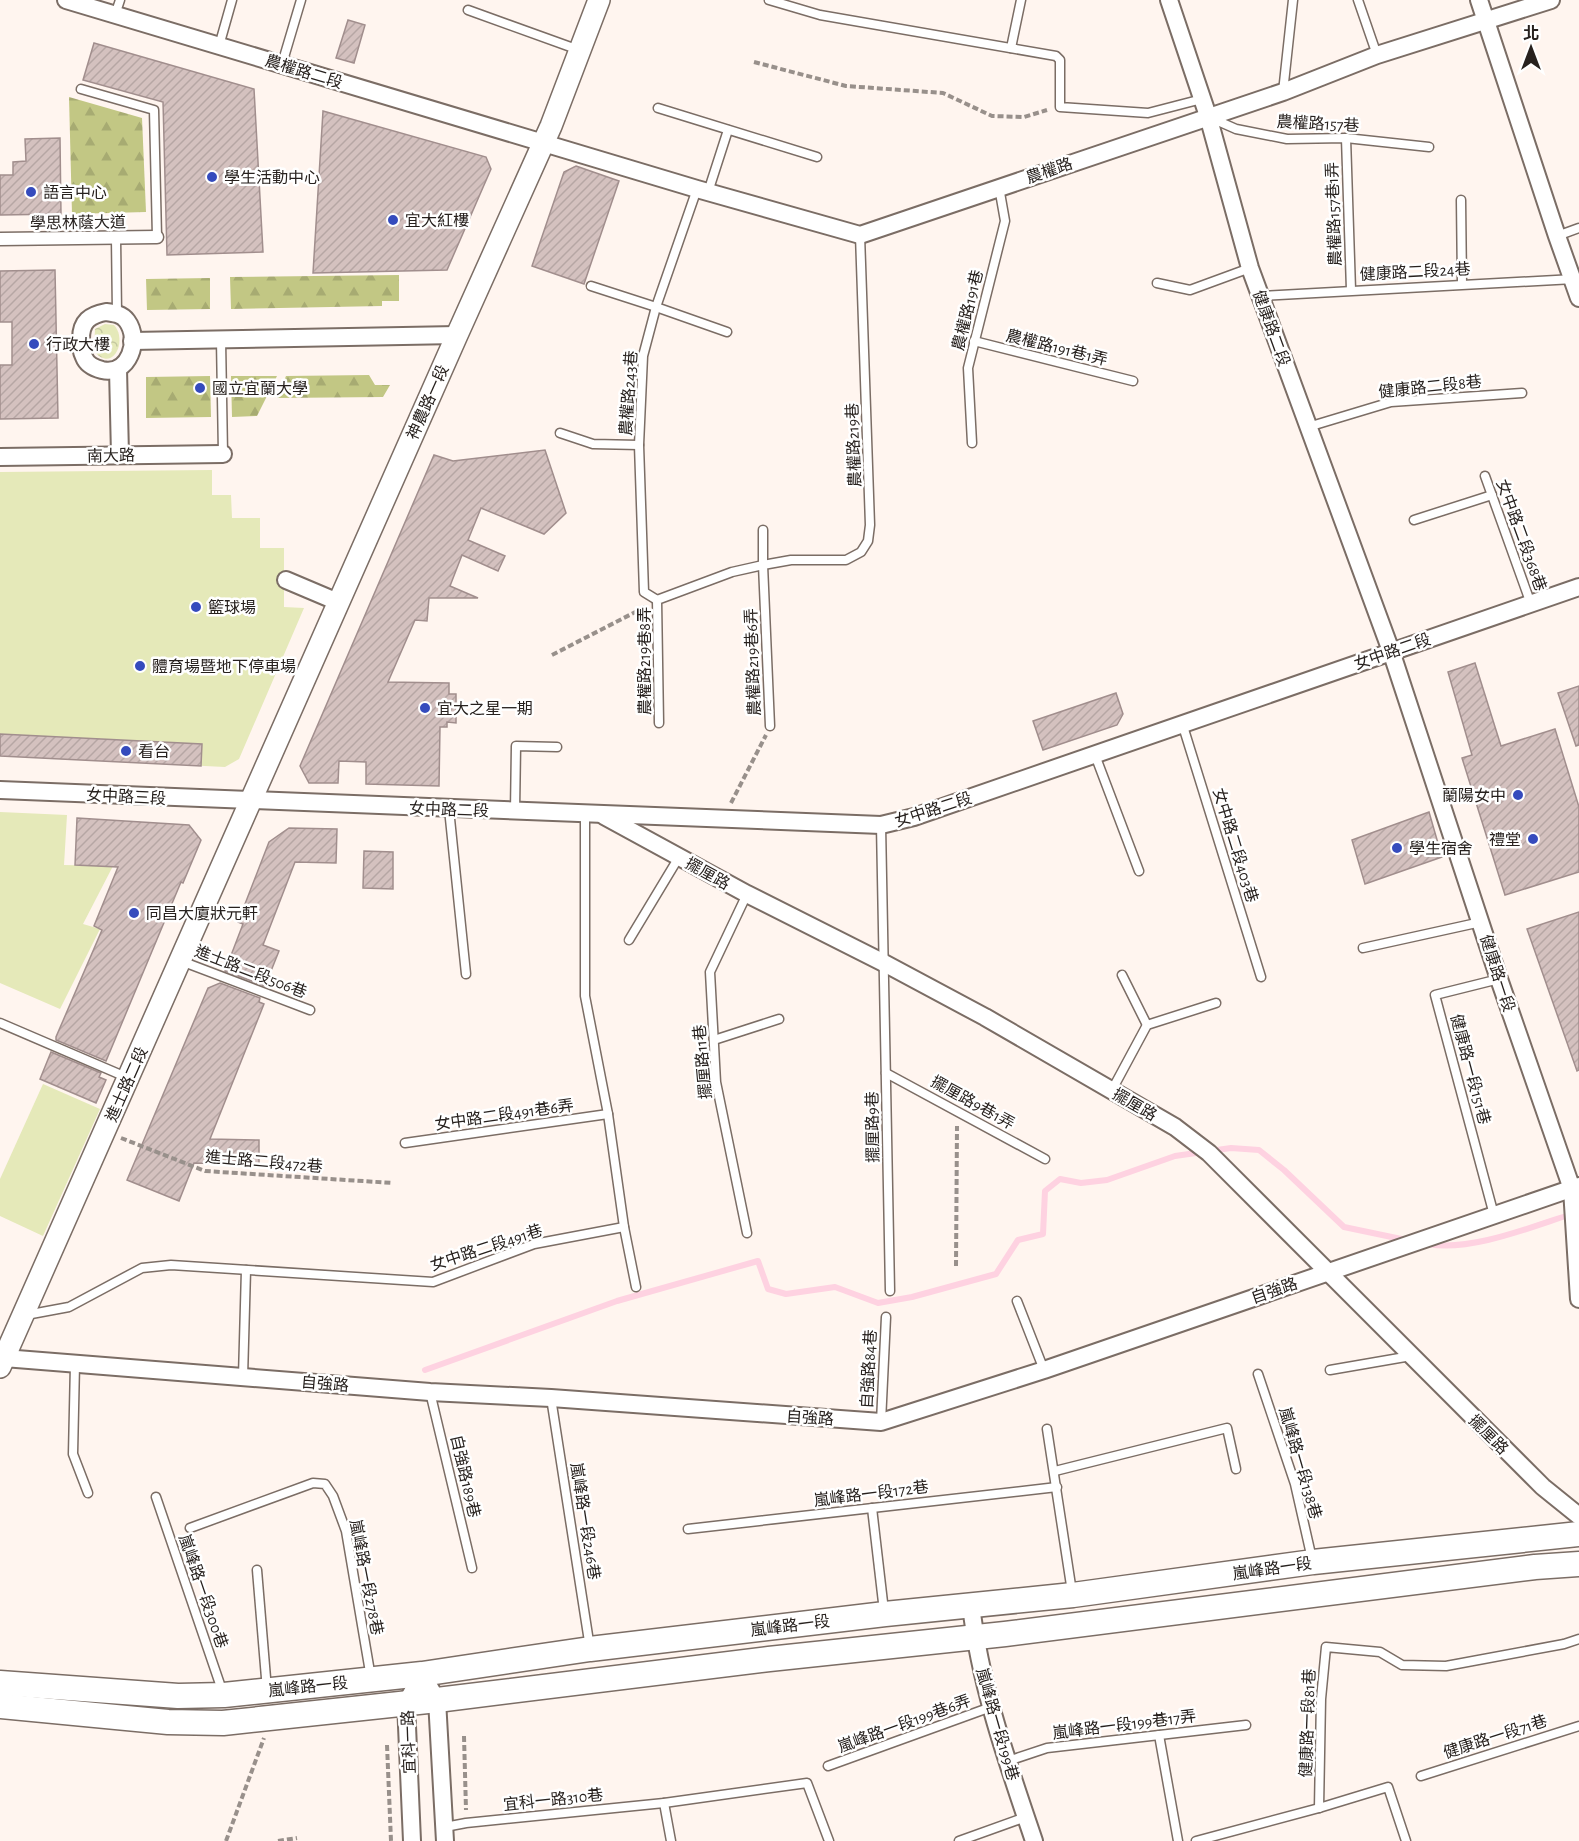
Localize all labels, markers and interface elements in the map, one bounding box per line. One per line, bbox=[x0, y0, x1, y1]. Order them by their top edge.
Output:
north arrow bbox=[1501, 18, 1561, 78]
text: 北 bbox=[1523, 25, 1539, 42]
street label: 農權路二段 bbox=[263, 52, 345, 91]
street label: 農權路157巷 bbox=[1276, 113, 1360, 134]
street label: 農權路 bbox=[1024, 155, 1075, 186]
street label: 農權路157巷1弄 bbox=[1323, 162, 1344, 266]
place label: 學生活動中心 bbox=[224, 169, 320, 186]
marker: 學生活動中心 bbox=[205, 170, 219, 184]
place label: 語言中心 bbox=[43, 184, 107, 201]
marker: 語言中心 bbox=[24, 185, 38, 199]
place label: 宜大紅樓 bbox=[405, 212, 469, 229]
street label: 學思林蔭大道 bbox=[30, 213, 126, 232]
marker: 宜大紅樓 bbox=[386, 213, 400, 227]
street label: 健康路二段24巷 bbox=[1359, 260, 1471, 283]
street label: 農權路191巷 bbox=[949, 268, 986, 352]
street label: 健康路二段 bbox=[1250, 288, 1293, 369]
street label: 農權路191巷1弄 bbox=[1004, 327, 1109, 368]
place label: 行政大樓 bbox=[46, 336, 110, 353]
marker: 行政大樓 bbox=[27, 337, 41, 351]
street label: 農權路243巷 bbox=[617, 350, 640, 436]
street label: 神農路一段 bbox=[403, 362, 451, 442]
street label: 健康路二段8巷 bbox=[1378, 373, 1482, 400]
place label: 國立宜蘭大學 bbox=[212, 380, 308, 397]
marker: 國立宜蘭大學 bbox=[193, 381, 207, 395]
street label: 農權路219巷 bbox=[844, 403, 863, 487]
street label: 南大路 bbox=[87, 447, 135, 464]
street label: 女中路二段368巷 bbox=[1493, 477, 1550, 593]
place label: 籃球場 bbox=[208, 598, 256, 616]
marker: 籃球場 bbox=[189, 600, 203, 614]
street label: 農權路219巷8弄 bbox=[636, 607, 653, 715]
street label: 農權路219巷6弄 bbox=[742, 608, 763, 716]
street label: 女中路二段 bbox=[1352, 630, 1433, 673]
place label: 體育場暨地下停車場 bbox=[152, 658, 296, 675]
marker: 體育場暨地下停車場 bbox=[133, 659, 147, 673]
place label: 宜大之星一期 bbox=[437, 700, 533, 717]
marker: 宜大之星一期 bbox=[418, 701, 432, 715]
place label: 看台 bbox=[138, 743, 170, 760]
marker: 看台 bbox=[119, 744, 133, 758]
street label: 女中路三段 bbox=[86, 786, 166, 807]
street label: 女中路二段403巷 bbox=[1210, 786, 1261, 904]
place label: 蘭陽女中 bbox=[1442, 787, 1506, 804]
marker: 蘭陽女中 bbox=[1511, 788, 1525, 802]
street label: 女中路二段 bbox=[892, 789, 974, 830]
street label: 女中路二段 bbox=[409, 800, 489, 819]
place label: 禮堂 bbox=[1489, 832, 1521, 848]
marker: 禮堂 bbox=[1526, 832, 1540, 846]
place label: 學生宿舍 bbox=[1409, 840, 1473, 857]
marker: 學生宿舍 bbox=[1390, 841, 1404, 855]
street label: 擺厘路 bbox=[683, 854, 733, 893]
place label: 同昌大廈狀元軒 bbox=[146, 905, 258, 922]
marker: 同昌大廈狀元軒 bbox=[127, 906, 141, 920]
street label: 健康路一段 bbox=[1477, 932, 1518, 1014]
street label: 進士路二段506巷 bbox=[192, 942, 309, 1001]
street label: 健康路一段151巷 bbox=[1448, 1012, 1493, 1126]
street label: 擺厘路11巷 bbox=[691, 1024, 714, 1100]
street label: 進士路二段 bbox=[102, 1044, 150, 1124]
street label: 擺厘路9巷1弄 bbox=[928, 1072, 1018, 1132]
street label: 擺厘路 bbox=[1110, 1085, 1160, 1124]
street label: 擺厘路9巷 bbox=[863, 1091, 882, 1163]
street label: 女中路二段491巷6弄 bbox=[433, 1096, 575, 1133]
street label: 進士路二段472巷 bbox=[205, 1148, 323, 1175]
street label: 女中路二段491巷 bbox=[428, 1221, 544, 1274]
street label: 自強路 bbox=[1249, 1275, 1300, 1306]
street label: 自強路84巷 bbox=[858, 1329, 879, 1409]
street label: 自強路 bbox=[300, 1373, 350, 1394]
street label: 嵐峰路一段138巷 bbox=[1276, 1405, 1325, 1521]
street label: 自強路 bbox=[785, 1407, 835, 1428]
street label: 擺厘路 bbox=[1466, 1411, 1512, 1457]
street label: 自強路189巷 bbox=[448, 1433, 483, 1519]
street label: 嵐峰路一段246巷 bbox=[568, 1461, 603, 1581]
street label: 嵐峰路一段172巷 bbox=[813, 1478, 929, 1509]
street label: 嵐峰路一段278巷 bbox=[347, 1518, 386, 1636]
street label: 嵐峰路一段300巷 bbox=[176, 1532, 231, 1650]
street label: 嵐峰路一段 bbox=[1231, 1555, 1313, 1582]
street label: 嵐峰路一段 bbox=[749, 1612, 831, 1639]
street label: 嵐峰路一段199巷 bbox=[973, 1666, 1022, 1782]
street label: 健康路一段81巷 bbox=[1297, 1668, 1318, 1778]
street label: 嵐峰路一段 bbox=[267, 1674, 349, 1699]
street label: 嵐峰路一段199巷6弄 bbox=[835, 1692, 973, 1755]
street label: 嵐峰路一段199巷17弄 bbox=[1051, 1707, 1197, 1742]
street label: 宜科一路 bbox=[399, 1710, 418, 1774]
street label: 健康路一段71巷 bbox=[1441, 1712, 1549, 1761]
street label: 宜科一路310巷 bbox=[502, 1786, 604, 1813]

